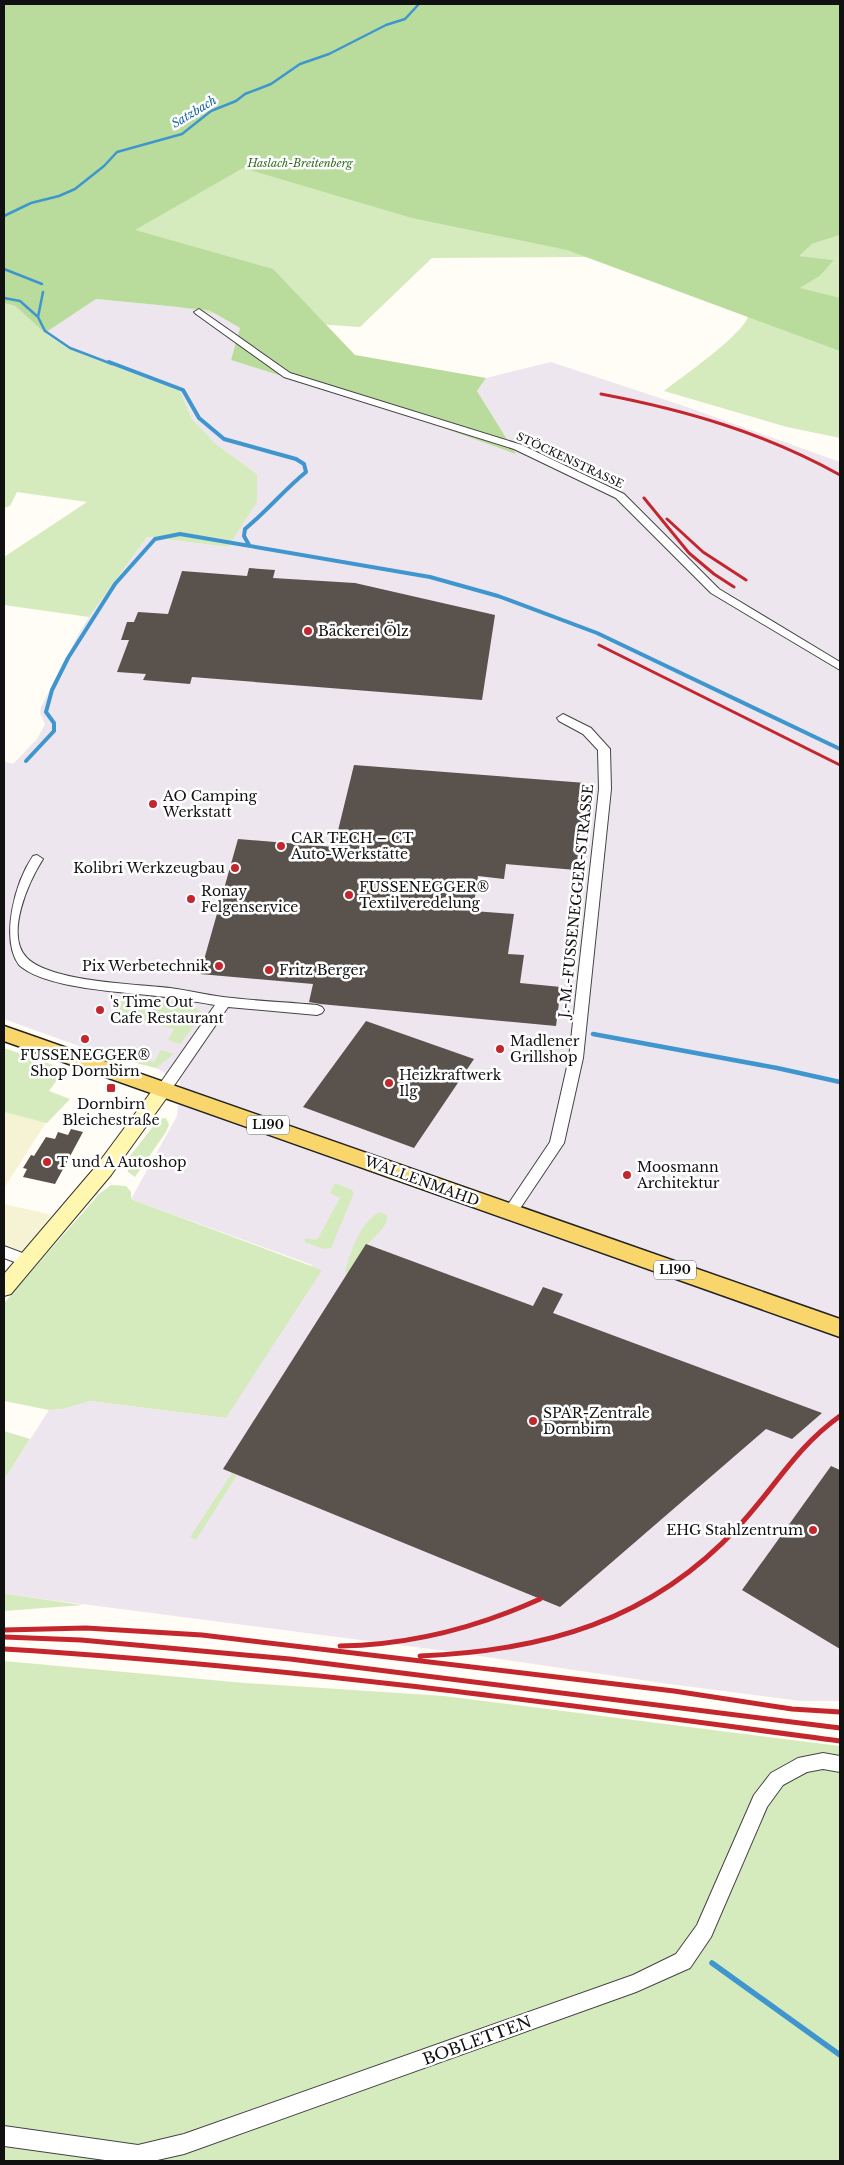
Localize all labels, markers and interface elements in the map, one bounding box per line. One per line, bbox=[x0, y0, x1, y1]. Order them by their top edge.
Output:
water label: Satzbach bbox=[168, 92, 219, 131]
park label: Haslach-Breitenberg bbox=[246, 156, 354, 170]
street label: STÖCKENSTRASSE bbox=[514, 429, 626, 491]
place label: Bäckerei Ölz bbox=[318, 621, 409, 640]
marker: Bäckerei Ölz bbox=[302, 625, 314, 637]
street label: J.-M.-FUSSENEGGER-STRASSE bbox=[555, 783, 597, 1021]
place label: AO Camping Werkstatt bbox=[162, 787, 258, 821]
marker: AO Camping Werkstatt bbox=[147, 798, 159, 810]
place label: CAR TECH – CT Auto-Werkstätte bbox=[290, 829, 413, 863]
marker: CAR TECH – CT Auto-Werkstätte bbox=[275, 840, 287, 852]
place label: Kolibri Werkzeugbau bbox=[73, 859, 226, 877]
marker: Kolibri Werkzeugbau bbox=[229, 862, 241, 874]
place label: FUSSENEGGER® Textilveredelung bbox=[359, 878, 489, 912]
place label: Ronay Felgenservice bbox=[201, 882, 298, 916]
marker: FUSSENEGGER® Textilveredelung bbox=[343, 889, 355, 901]
marker: Ronay Felgenservice bbox=[185, 893, 197, 905]
place label: Pix Werbetechnik bbox=[82, 957, 209, 975]
marker: Pix Werbetechnik bbox=[213, 960, 225, 972]
place label: Fritz Berger bbox=[279, 961, 366, 979]
marker: Fritz Berger bbox=[263, 964, 275, 976]
place label: 's Time Out Cafe Restaurant bbox=[110, 993, 224, 1027]
marker: 's Time Out Cafe Restaurant bbox=[94, 1004, 106, 1016]
place label: Madlener Grillshop bbox=[510, 1032, 580, 1066]
marker: FUSSENEGGER® Shop Dornbirn bbox=[79, 1033, 91, 1045]
marker: Madlener Grillshop bbox=[494, 1043, 506, 1055]
place label: FUSSENEGGER® Shop Dornbirn bbox=[20, 1046, 150, 1080]
place label: Heizkraftwerk Ilg bbox=[399, 1066, 502, 1100]
marker: Heizkraftwerk Ilg bbox=[383, 1077, 395, 1089]
marker: Dornbirn Bleichestraße bbox=[105, 1082, 117, 1094]
place label: Dornbirn Bleichestraße bbox=[63, 1095, 159, 1129]
road number: L190 bbox=[247, 1116, 289, 1134]
street label: WALLENMAHD bbox=[361, 1152, 482, 1210]
place label: T und A Autoshop bbox=[57, 1153, 187, 1171]
marker: T und A Autoshop bbox=[41, 1156, 53, 1168]
place label: Moosmann Architektur bbox=[636, 1158, 720, 1192]
marker: Moosmann Architektur bbox=[621, 1169, 633, 1181]
road number: L190 bbox=[654, 1260, 696, 1280]
place label: SPAR-Zentrale Dornbirn bbox=[543, 1404, 650, 1438]
marker: SPAR-Zentrale Dornbirn bbox=[527, 1415, 539, 1427]
place label: EHG Stahlzentrum bbox=[666, 1521, 803, 1539]
marker: EHG Stahlzentrum bbox=[807, 1524, 819, 1536]
street label: BOBLETTEN bbox=[420, 2011, 534, 2069]

